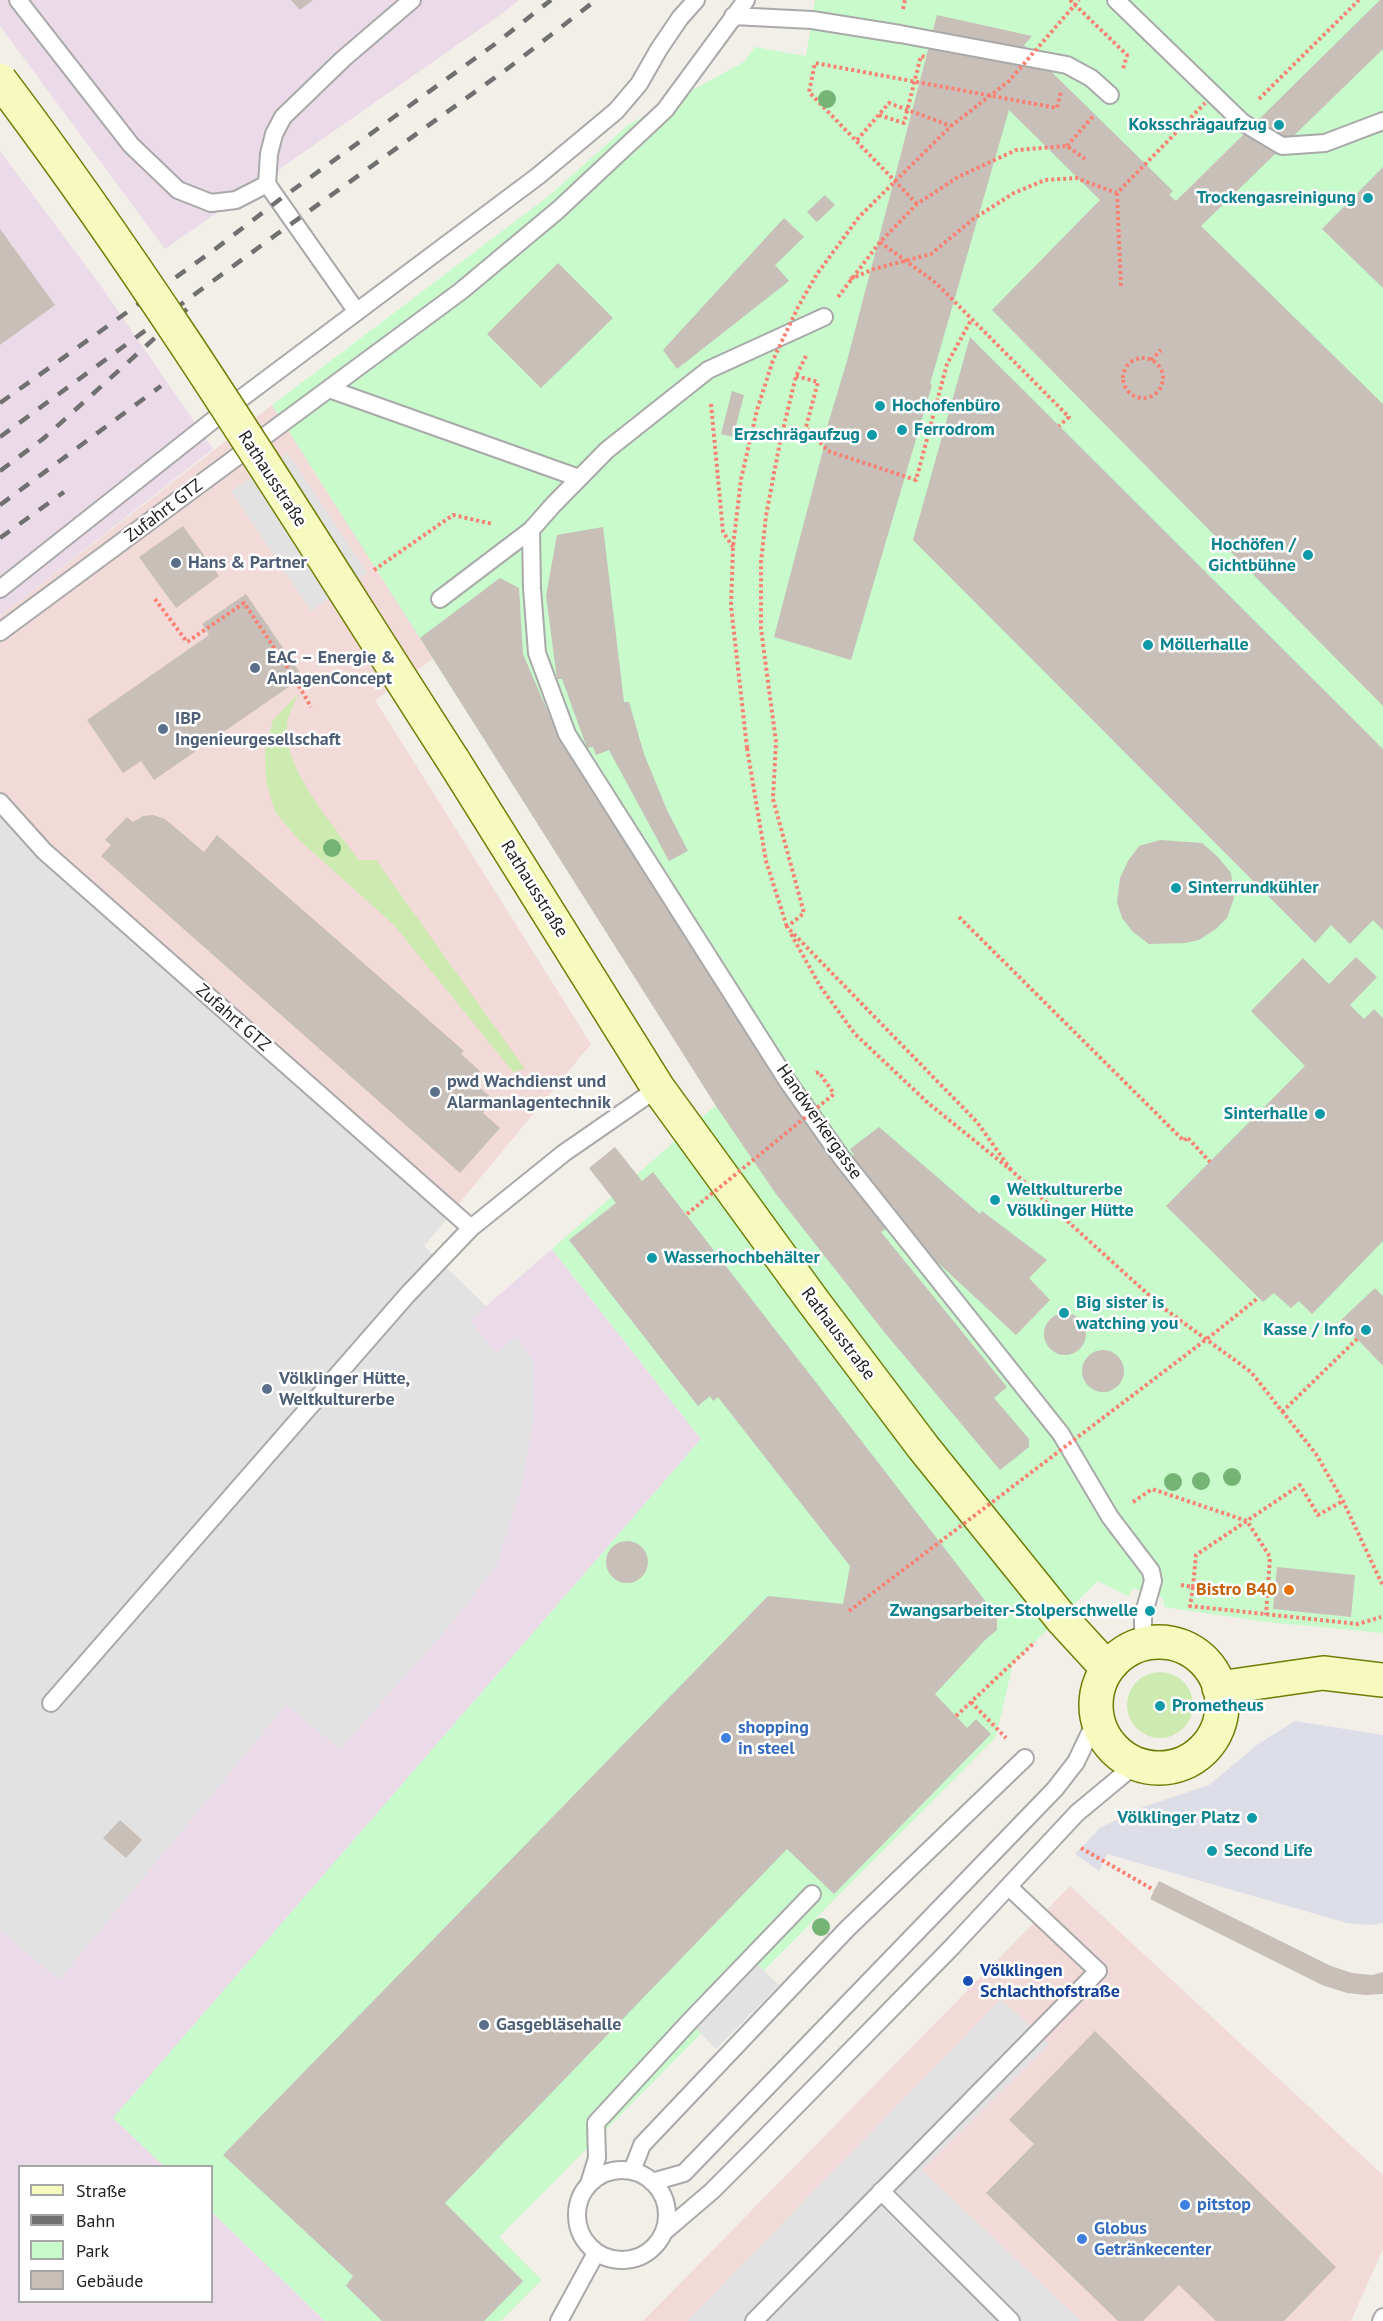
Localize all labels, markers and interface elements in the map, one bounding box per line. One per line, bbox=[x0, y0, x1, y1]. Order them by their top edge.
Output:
place label: Koksschrägaufzug bbox=[1129, 114, 1267, 136]
marker: Koksschrägaufzug bbox=[1272, 118, 1286, 132]
place label: Trockengasreinigung bbox=[1196, 187, 1356, 209]
marker: Trockengasreinigung bbox=[1361, 191, 1375, 205]
place label: Hochofenbüro bbox=[892, 395, 1000, 417]
marker: Hochofenbüro bbox=[873, 399, 887, 413]
place label: Ferrodrom bbox=[914, 419, 995, 441]
marker: Ferrodrom bbox=[895, 423, 909, 437]
place label: Erzschrägaufzug bbox=[734, 424, 860, 446]
street label: Rathausstraße bbox=[233, 427, 311, 531]
marker: Erzschrägaufzug bbox=[865, 428, 879, 442]
street label: Zufahrt GTZ bbox=[121, 475, 207, 547]
place label: Hochöfen / Gichtbühne bbox=[1208, 534, 1296, 576]
marker: Hochöfen / Gichtbühne bbox=[1301, 548, 1315, 562]
place label: Hans & Partner bbox=[188, 552, 307, 574]
marker: Hans & Partner bbox=[169, 556, 183, 570]
place label: Möllerhalle bbox=[1160, 634, 1249, 656]
marker: Möllerhalle bbox=[1141, 638, 1155, 652]
place label: EAC – Energie & AnlagenConcept bbox=[267, 647, 395, 690]
marker: EAC – Energie & AnlagenConcept bbox=[248, 661, 262, 675]
place label: IBP Ingenieurgesellschaft bbox=[175, 708, 341, 750]
marker: IBP Ingenieurgesellschaft bbox=[156, 722, 170, 736]
street label: Rathausstraße bbox=[496, 837, 572, 941]
place label: Sinterrundkühler bbox=[1188, 877, 1318, 899]
marker: Sinterrundkühler bbox=[1169, 881, 1183, 895]
street label: Zufahrt GTZ bbox=[191, 980, 275, 1056]
street label: Handwerkergasse bbox=[771, 1060, 867, 1184]
place label: pwd Wachdienst und Alarmanlagentechnik bbox=[447, 1071, 611, 1114]
marker: pwd Wachdienst und Alarmanlagentechnik bbox=[428, 1085, 442, 1099]
place label: Sinterhalle bbox=[1224, 1103, 1308, 1125]
marker: Sinterhalle bbox=[1313, 1107, 1327, 1121]
place label: Weltkulturerbe Völklinger Hütte bbox=[1007, 1179, 1134, 1222]
marker: Weltkulturerbe Völklinger Hütte bbox=[988, 1193, 1002, 1207]
place label: Wasserhochbehälter bbox=[664, 1247, 820, 1269]
marker: Wasserhochbehälter bbox=[645, 1251, 659, 1265]
street label: Rathausstraße bbox=[796, 1284, 880, 1384]
place label: Big sister is watching you bbox=[1076, 1292, 1178, 1334]
marker: Big sister is watching you bbox=[1057, 1306, 1071, 1320]
place label: Kasse / Info bbox=[1263, 1319, 1354, 1341]
marker: Kasse / Info bbox=[1359, 1323, 1373, 1337]
place label: Völklinger Hütte, Weltkulturerbe bbox=[279, 1368, 410, 1410]
marker: Völklinger Hütte, Weltkulturerbe bbox=[260, 1382, 274, 1396]
place label: Bistro B40 bbox=[1196, 1579, 1277, 1601]
marker: Bistro B40 bbox=[1282, 1583, 1296, 1597]
place label: Zwangsarbeiter-Stolperschwelle bbox=[890, 1600, 1138, 1622]
marker: Zwangsarbeiter-Stolperschwelle bbox=[1143, 1604, 1157, 1618]
place label: Prometheus bbox=[1172, 1695, 1264, 1717]
marker: Prometheus bbox=[1153, 1699, 1167, 1713]
place label: shopping in steel bbox=[738, 1717, 809, 1760]
marker: shopping in steel bbox=[719, 1731, 733, 1745]
place label: Völklinger Platz bbox=[1117, 1807, 1240, 1829]
marker: Völklinger Platz bbox=[1245, 1811, 1259, 1825]
place label: Second Life bbox=[1224, 1840, 1313, 1862]
marker: Second Life bbox=[1205, 1844, 1219, 1858]
place label: Völklingen Schlachthofstraße bbox=[980, 1960, 1120, 2002]
marker: Völklingen Schlachthofstraße bbox=[961, 1974, 975, 1988]
place label: Gasgebläsehalle bbox=[496, 2014, 621, 2036]
marker: Gasgebläsehalle bbox=[477, 2018, 491, 2032]
legend bbox=[18, 2165, 213, 2303]
text: Straße bbox=[76, 2179, 127, 2202]
place label: pitstop bbox=[1197, 2194, 1251, 2216]
marker: pitstop bbox=[1178, 2198, 1192, 2212]
text: Bahn bbox=[76, 2209, 115, 2232]
place label: Globus Getränkecenter bbox=[1094, 2218, 1211, 2260]
marker: Globus Getränkecenter bbox=[1075, 2232, 1089, 2246]
text: Park bbox=[76, 2239, 109, 2262]
text: Gebäude bbox=[76, 2269, 143, 2292]

